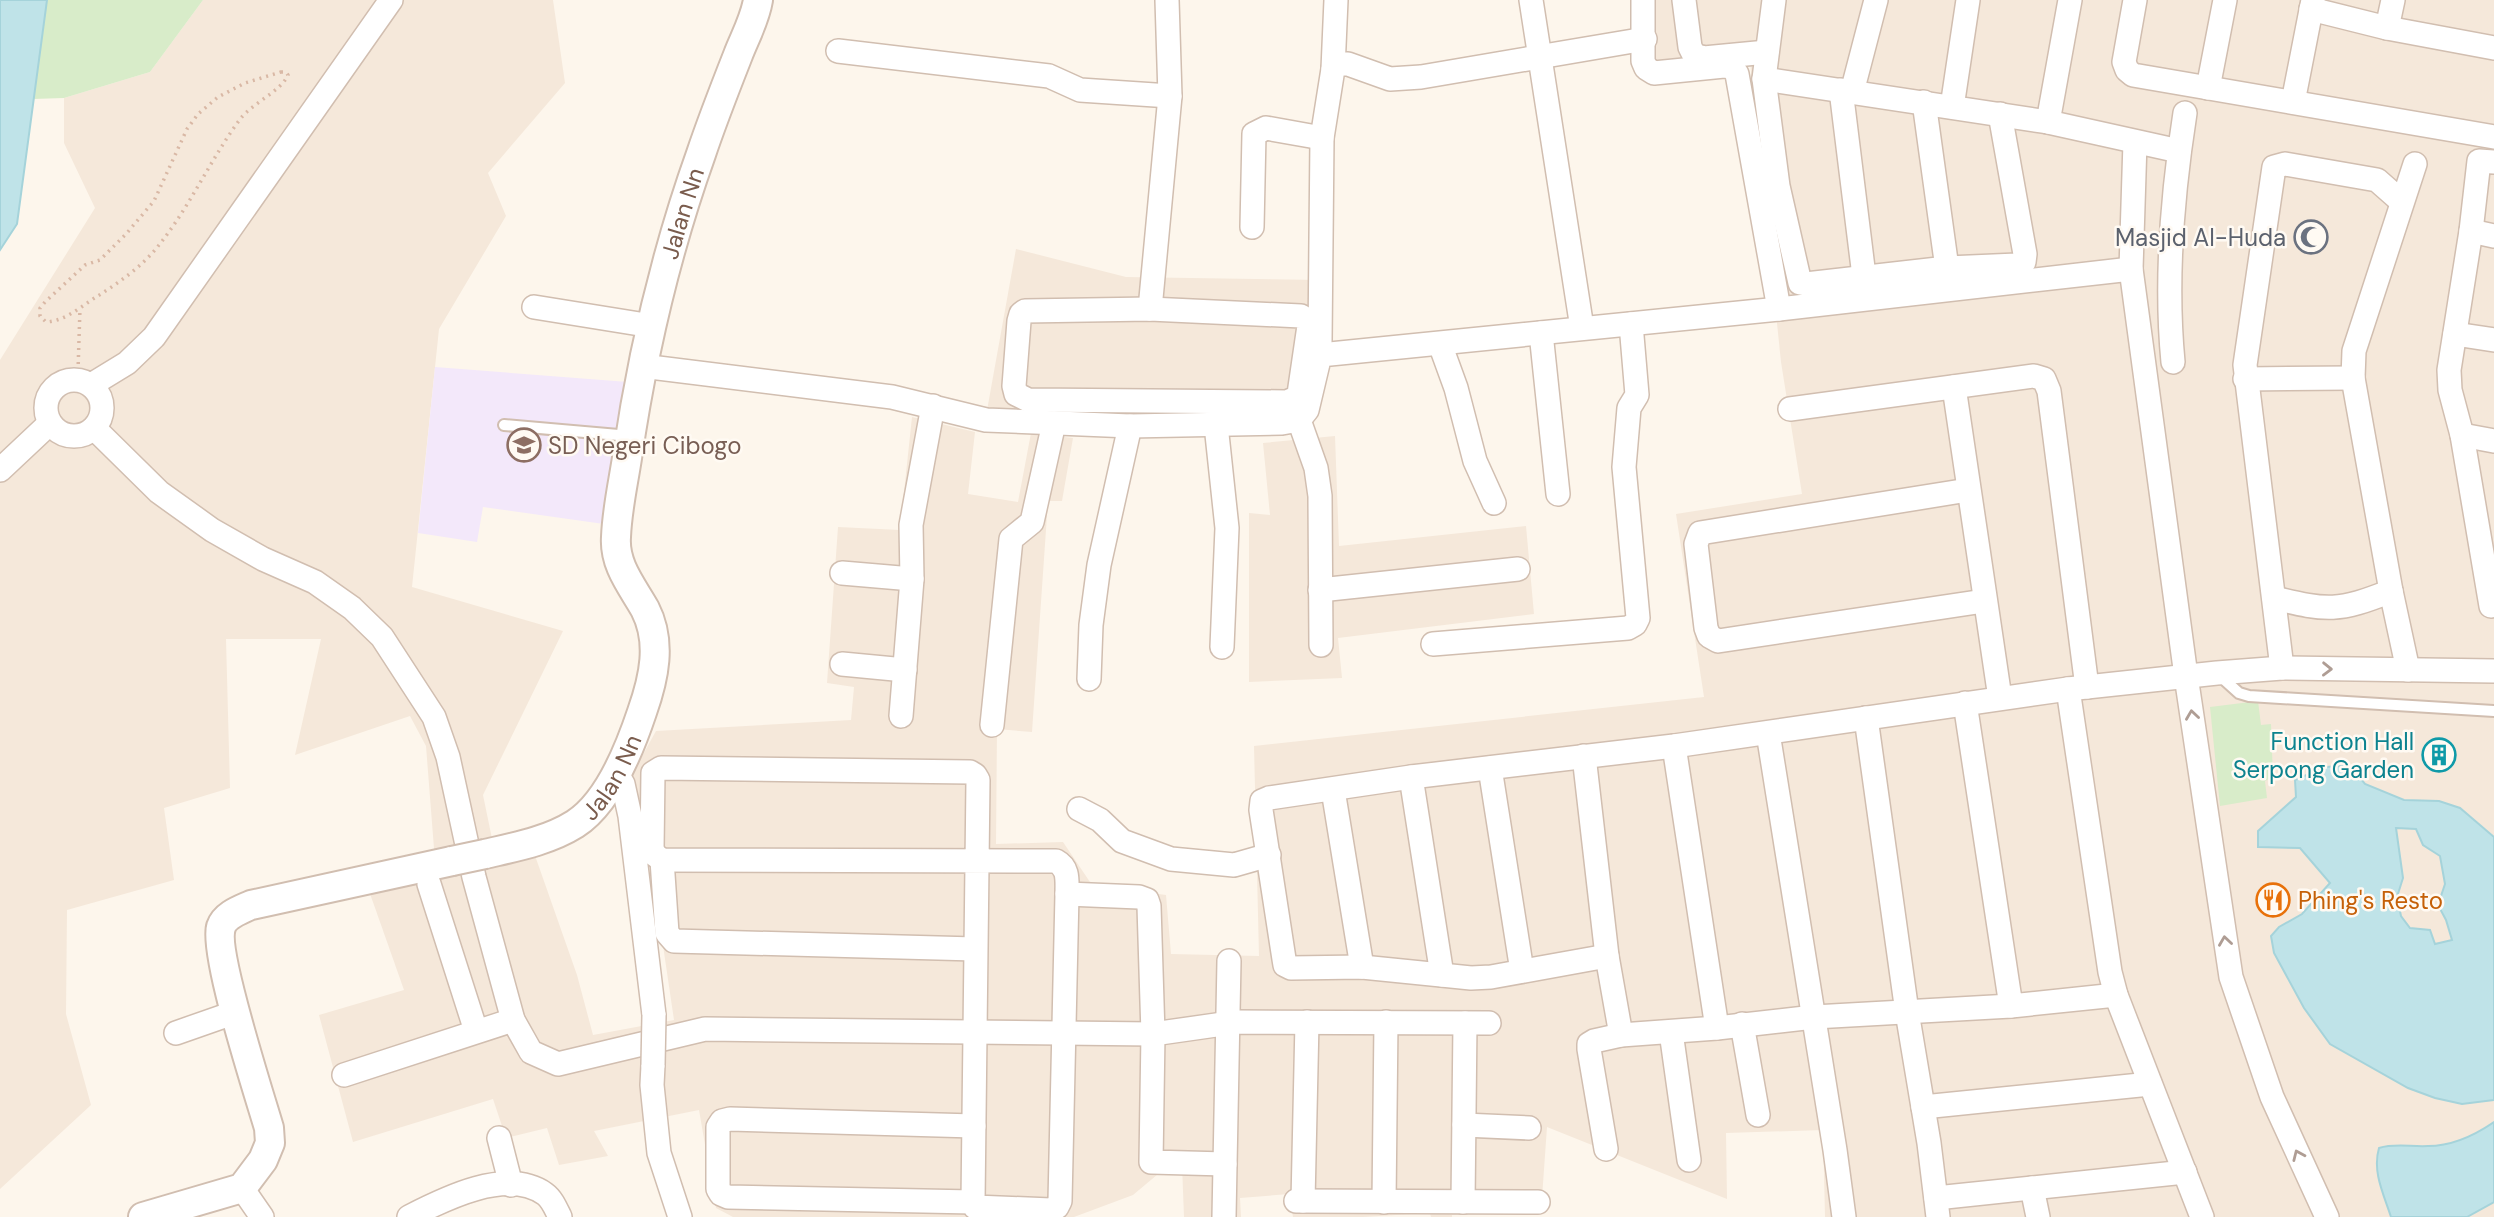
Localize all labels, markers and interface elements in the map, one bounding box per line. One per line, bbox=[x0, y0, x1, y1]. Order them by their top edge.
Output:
street label: Jalan Nn bbox=[653, 163, 711, 262]
mosque icon: Masjid AI-Huda bbox=[2292, 218, 2330, 256]
place label: Masjid AI-Huda bbox=[2115, 222, 2286, 253]
school or university icon: SD Negeri Cibogo bbox=[505, 426, 543, 464]
place label: SD Negeri Cibogo bbox=[548, 430, 741, 461]
one-way arrow bbox=[2322, 661, 2333, 676]
one-way arrow bbox=[2185, 710, 2200, 721]
place label: Function Hall Serpong Garden bbox=[2233, 726, 2414, 785]
street label: Jalan Nn bbox=[575, 730, 648, 827]
building icon: Function Hall Serpong Garden bbox=[2420, 736, 2458, 774]
restaurant icon: Phing's Resto bbox=[2254, 881, 2292, 919]
place label: Phing's Resto bbox=[2298, 885, 2443, 916]
one-way arrow bbox=[2218, 935, 2233, 946]
one-way arrow bbox=[2292, 1150, 2306, 1162]

